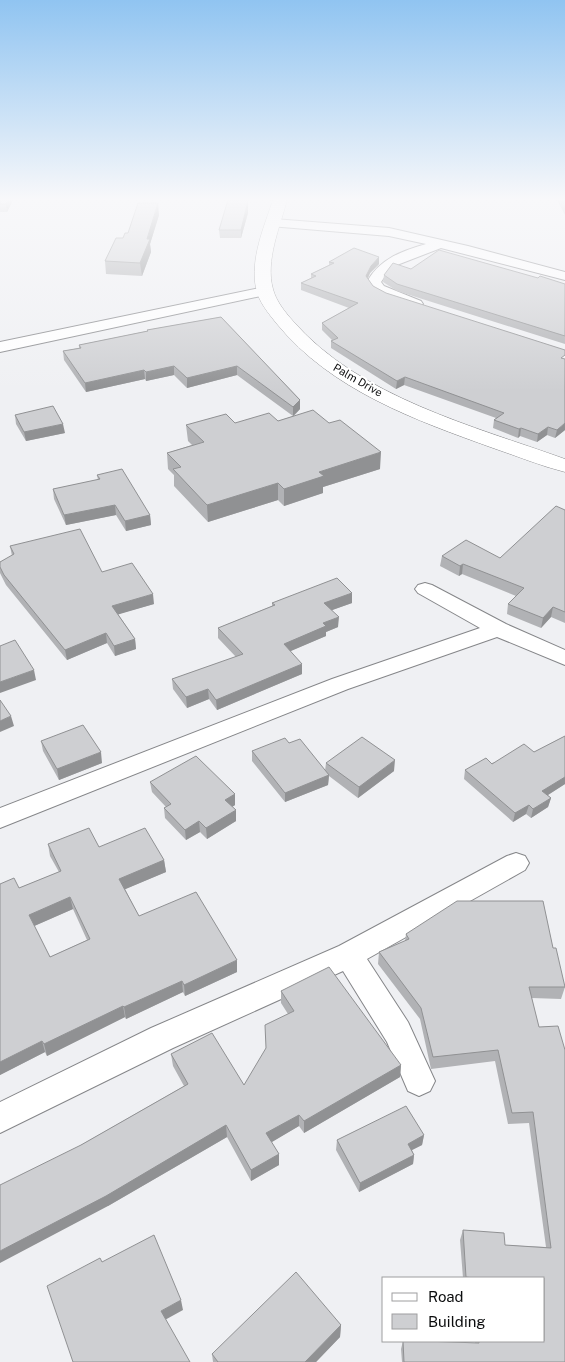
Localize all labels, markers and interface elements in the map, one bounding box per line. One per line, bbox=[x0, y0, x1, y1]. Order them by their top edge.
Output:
street label: Palm Drive bbox=[331, 361, 385, 399]
legend bbox=[382, 1277, 545, 1342]
text: Road bbox=[428, 1288, 464, 1305]
text: Building bbox=[428, 1313, 486, 1330]

